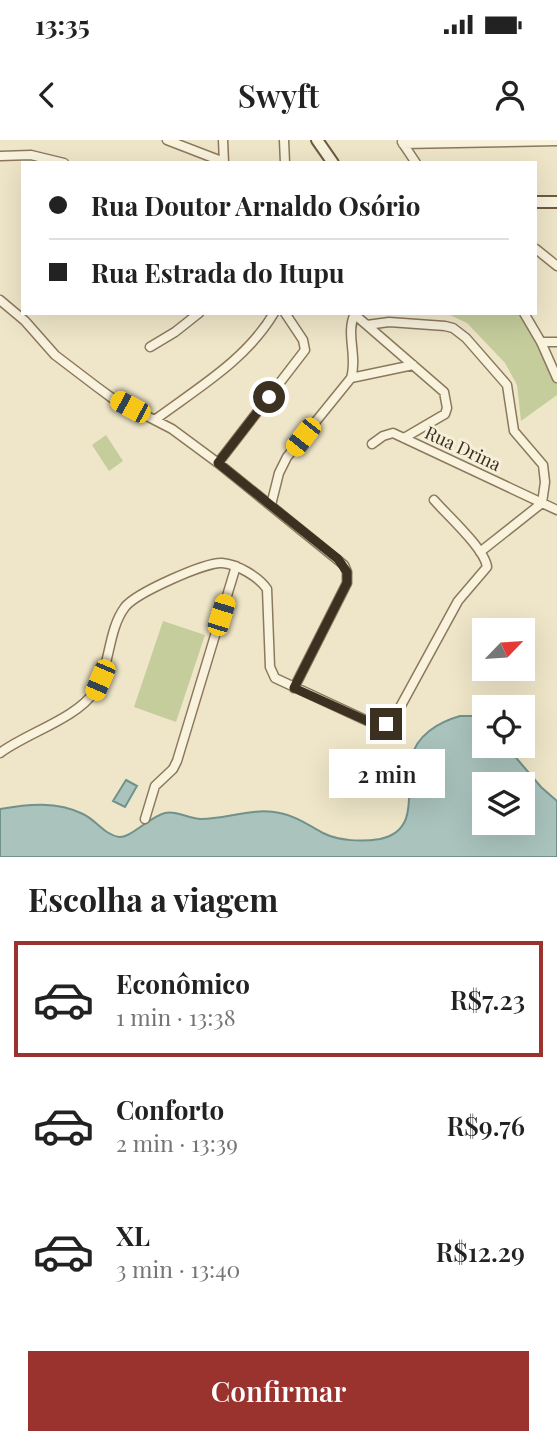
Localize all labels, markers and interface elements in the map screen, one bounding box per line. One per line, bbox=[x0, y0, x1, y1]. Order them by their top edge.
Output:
text: 13:35 bbox=[35, 7, 90, 42]
text: Swyft bbox=[238, 73, 319, 116]
icon: back bbox=[28, 76, 66, 114]
icon: person bbox=[491, 76, 529, 114]
text: Rua Doutor Arnaldo Osório bbox=[91, 188, 420, 223]
text: Rua Estrada do Itupu bbox=[91, 255, 345, 290]
route start bbox=[253, 381, 285, 413]
car bbox=[107, 388, 154, 426]
car bbox=[282, 414, 325, 460]
street label: Rua Drina bbox=[421, 420, 505, 476]
car bbox=[205, 592, 238, 638]
north arrow bbox=[472, 618, 536, 681]
map controls bbox=[472, 618, 535, 835]
car bbox=[83, 657, 118, 703]
button: locate bbox=[472, 695, 535, 758]
route end bbox=[370, 708, 402, 740]
callout: 2 min bbox=[328, 748, 444, 798]
text: 2 min bbox=[358, 758, 416, 789]
button: layers bbox=[472, 772, 535, 835]
text: Escolha a viagem bbox=[28, 877, 278, 920]
text: Econômico bbox=[116, 966, 250, 1001]
icon: car bbox=[32, 968, 95, 1031]
text: R$7.23 bbox=[450, 982, 525, 1017]
text: 1 min · 13:38 bbox=[116, 1001, 236, 1032]
text: Conforto bbox=[116, 1092, 224, 1127]
icon: car bbox=[32, 1094, 95, 1157]
text: R$9.76 bbox=[447, 1108, 525, 1143]
text: 2 min · 13:39 bbox=[116, 1127, 238, 1158]
text: XL bbox=[116, 1218, 150, 1253]
icon: car bbox=[32, 1220, 95, 1283]
text: R$12.29 bbox=[436, 1234, 525, 1269]
text: 3 min · 13:40 bbox=[116, 1253, 240, 1284]
button: Confirmar bbox=[28, 1351, 529, 1431]

